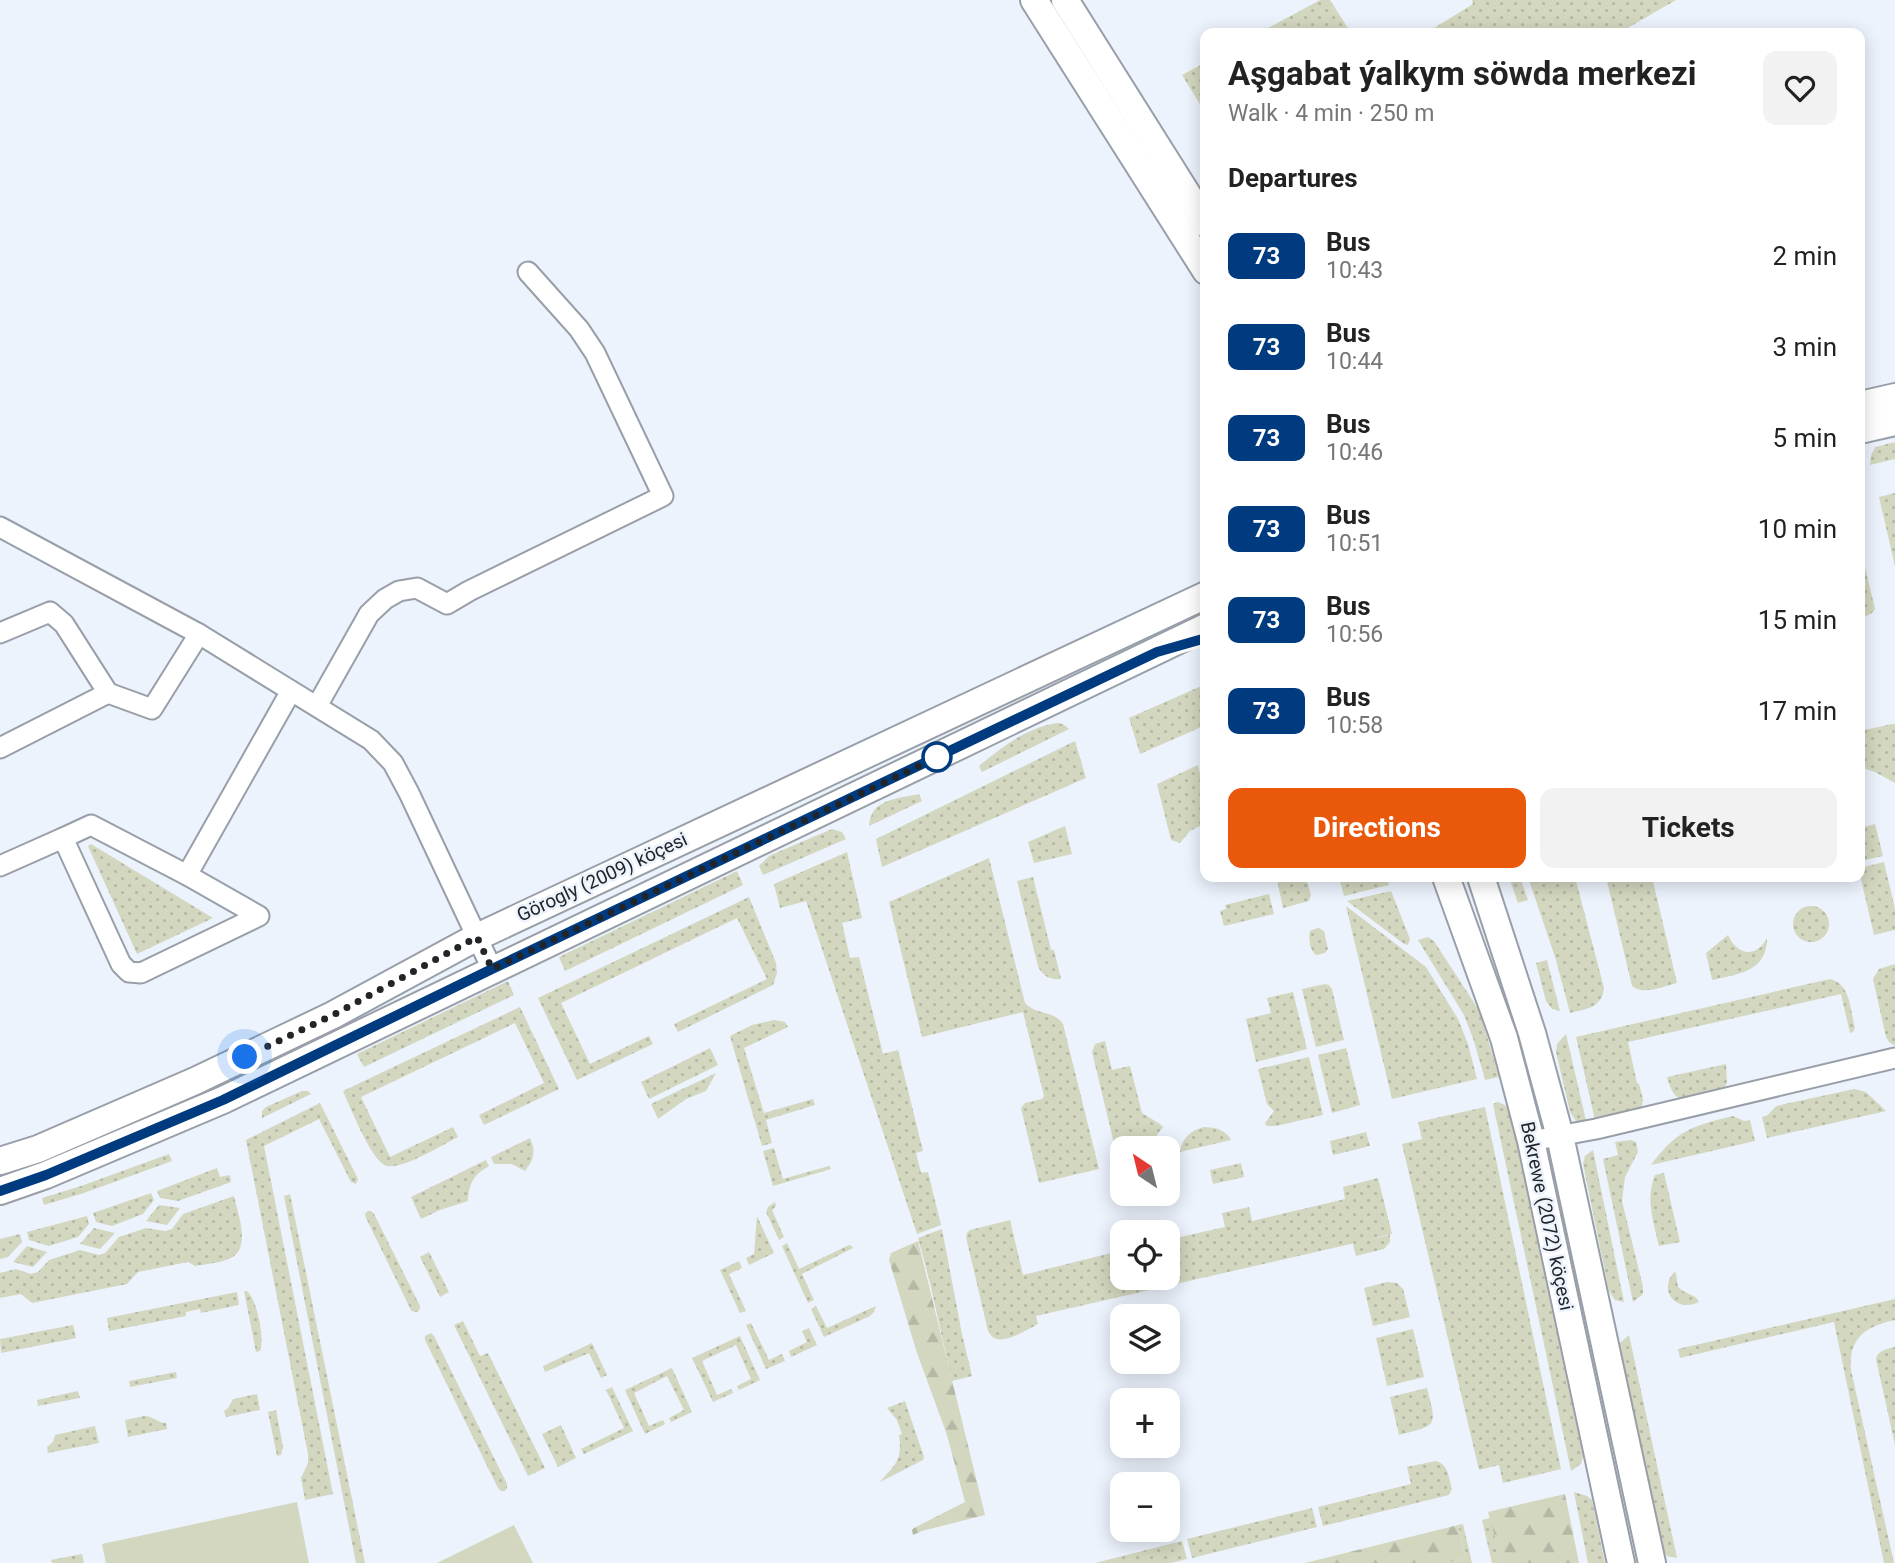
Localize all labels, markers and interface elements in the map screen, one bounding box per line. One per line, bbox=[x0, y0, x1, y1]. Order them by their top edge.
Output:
button: heart bbox=[1763, 51, 1837, 125]
text: Aşgabat ýalkym söwda merkezi bbox=[1228, 54, 1696, 93]
text: Walk · 4 min · 250 m bbox=[1228, 100, 1434, 127]
text: Departures bbox=[1228, 163, 1358, 193]
text: Bus bbox=[1326, 227, 1371, 257]
text: 2 min bbox=[1772, 241, 1837, 271]
text: 73 bbox=[1253, 242, 1280, 270]
text: 10:43 bbox=[1326, 257, 1383, 284]
text: Bus bbox=[1326, 318, 1371, 348]
text: 3 min bbox=[1772, 332, 1837, 362]
text: 73 bbox=[1253, 333, 1280, 361]
text: 10:44 bbox=[1326, 348, 1383, 375]
text: Bus bbox=[1326, 409, 1371, 439]
text: 5 min bbox=[1772, 423, 1837, 453]
text: 73 bbox=[1253, 424, 1280, 452]
text: 10:46 bbox=[1326, 439, 1383, 466]
text: Bus bbox=[1326, 500, 1371, 530]
text: 10 min bbox=[1758, 514, 1837, 544]
text: 73 bbox=[1253, 515, 1280, 543]
text: 10:51 bbox=[1326, 530, 1383, 557]
text: Bus bbox=[1326, 591, 1371, 621]
text: 15 min bbox=[1758, 605, 1837, 635]
text: 73 bbox=[1253, 606, 1280, 634]
text: 10:56 bbox=[1326, 621, 1383, 648]
text: Bus bbox=[1326, 682, 1371, 712]
text: 17 min bbox=[1758, 696, 1837, 726]
text: 73 bbox=[1253, 697, 1280, 725]
text: 10:58 bbox=[1326, 712, 1383, 739]
unlabelled marker bbox=[922, 742, 952, 772]
button: Directions bbox=[1228, 788, 1526, 868]
button: Tickets bbox=[1540, 788, 1837, 868]
street label: Görogly (2009) köçesi bbox=[513, 827, 691, 927]
your location bbox=[227, 1039, 262, 1074]
street label: Bekrewe (2072) köçesi bbox=[1516, 1120, 1578, 1312]
north arrow bbox=[1110, 1136, 1180, 1206]
map controls bbox=[1110, 1136, 1180, 1542]
button: locate bbox=[1110, 1220, 1180, 1290]
button: layers bbox=[1110, 1304, 1180, 1374]
button: + bbox=[1110, 1388, 1180, 1458]
button: − bbox=[1110, 1472, 1180, 1542]

